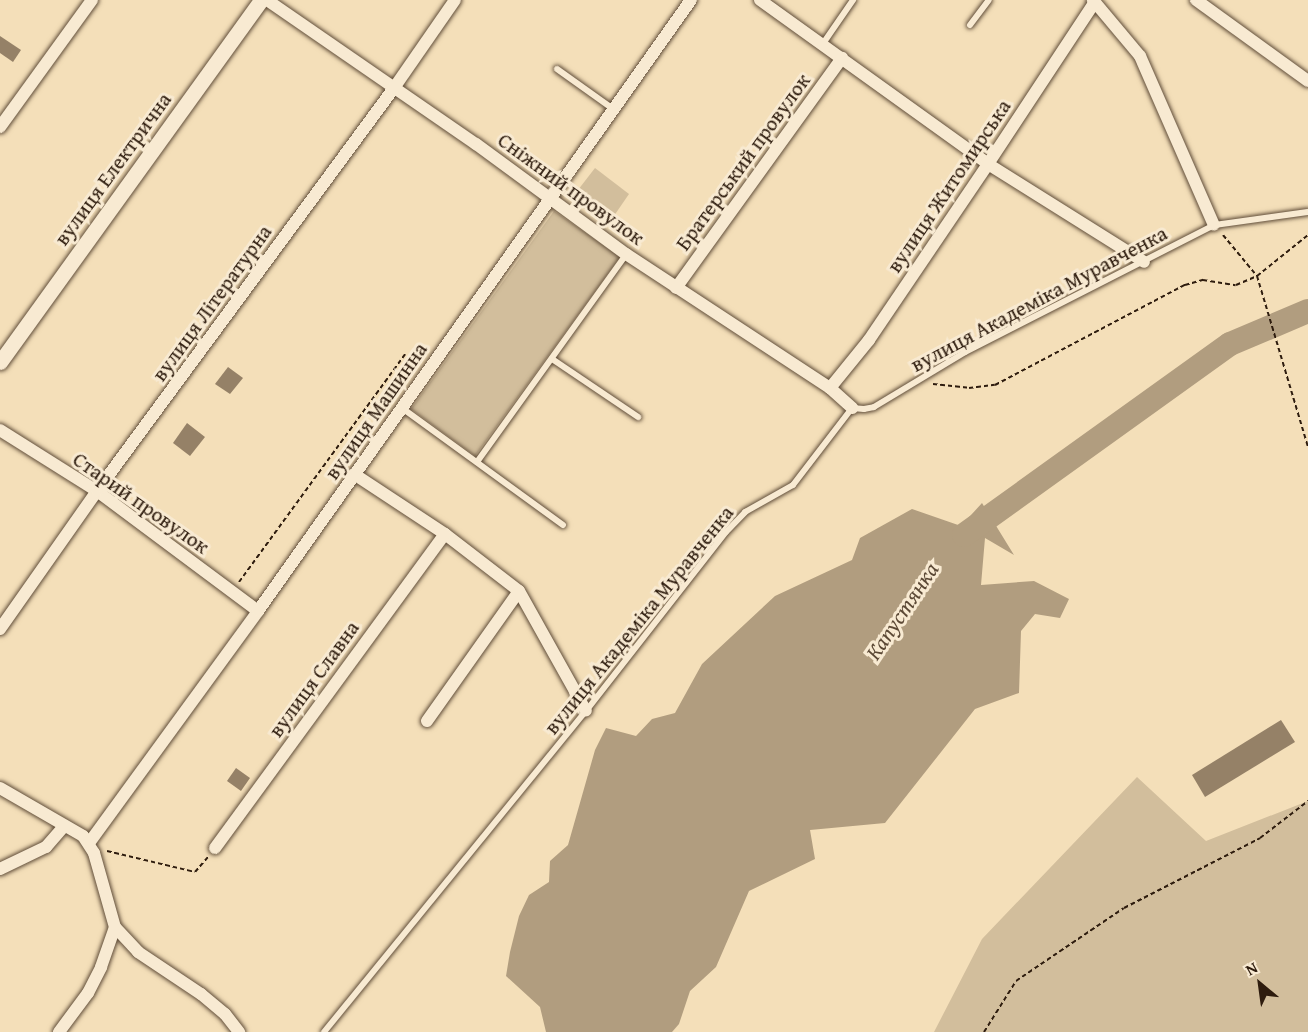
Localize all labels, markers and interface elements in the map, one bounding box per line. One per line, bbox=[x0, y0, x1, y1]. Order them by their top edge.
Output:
street label: Братерський провулок bbox=[670, 69, 816, 255]
street label: вулиця Електрична bbox=[49, 88, 177, 250]
street label: вулиця Житомирська bbox=[882, 95, 1016, 277]
street label: Сніжний провулок bbox=[493, 127, 649, 251]
street label: вулиця Літературна bbox=[147, 220, 277, 386]
street label: вулиця Академіка Муравченка bbox=[907, 221, 1171, 377]
street label: вулиця Машинна bbox=[319, 338, 433, 484]
street label: Старий провулок bbox=[68, 447, 214, 559]
street label: вулиця Академіка Муравченка bbox=[539, 501, 739, 739]
water label: Капустянка bbox=[860, 557, 944, 665]
street label: вулиця Славна bbox=[263, 616, 365, 742]
north arrow bbox=[1230, 954, 1290, 1014]
text: N bbox=[1241, 955, 1262, 981]

